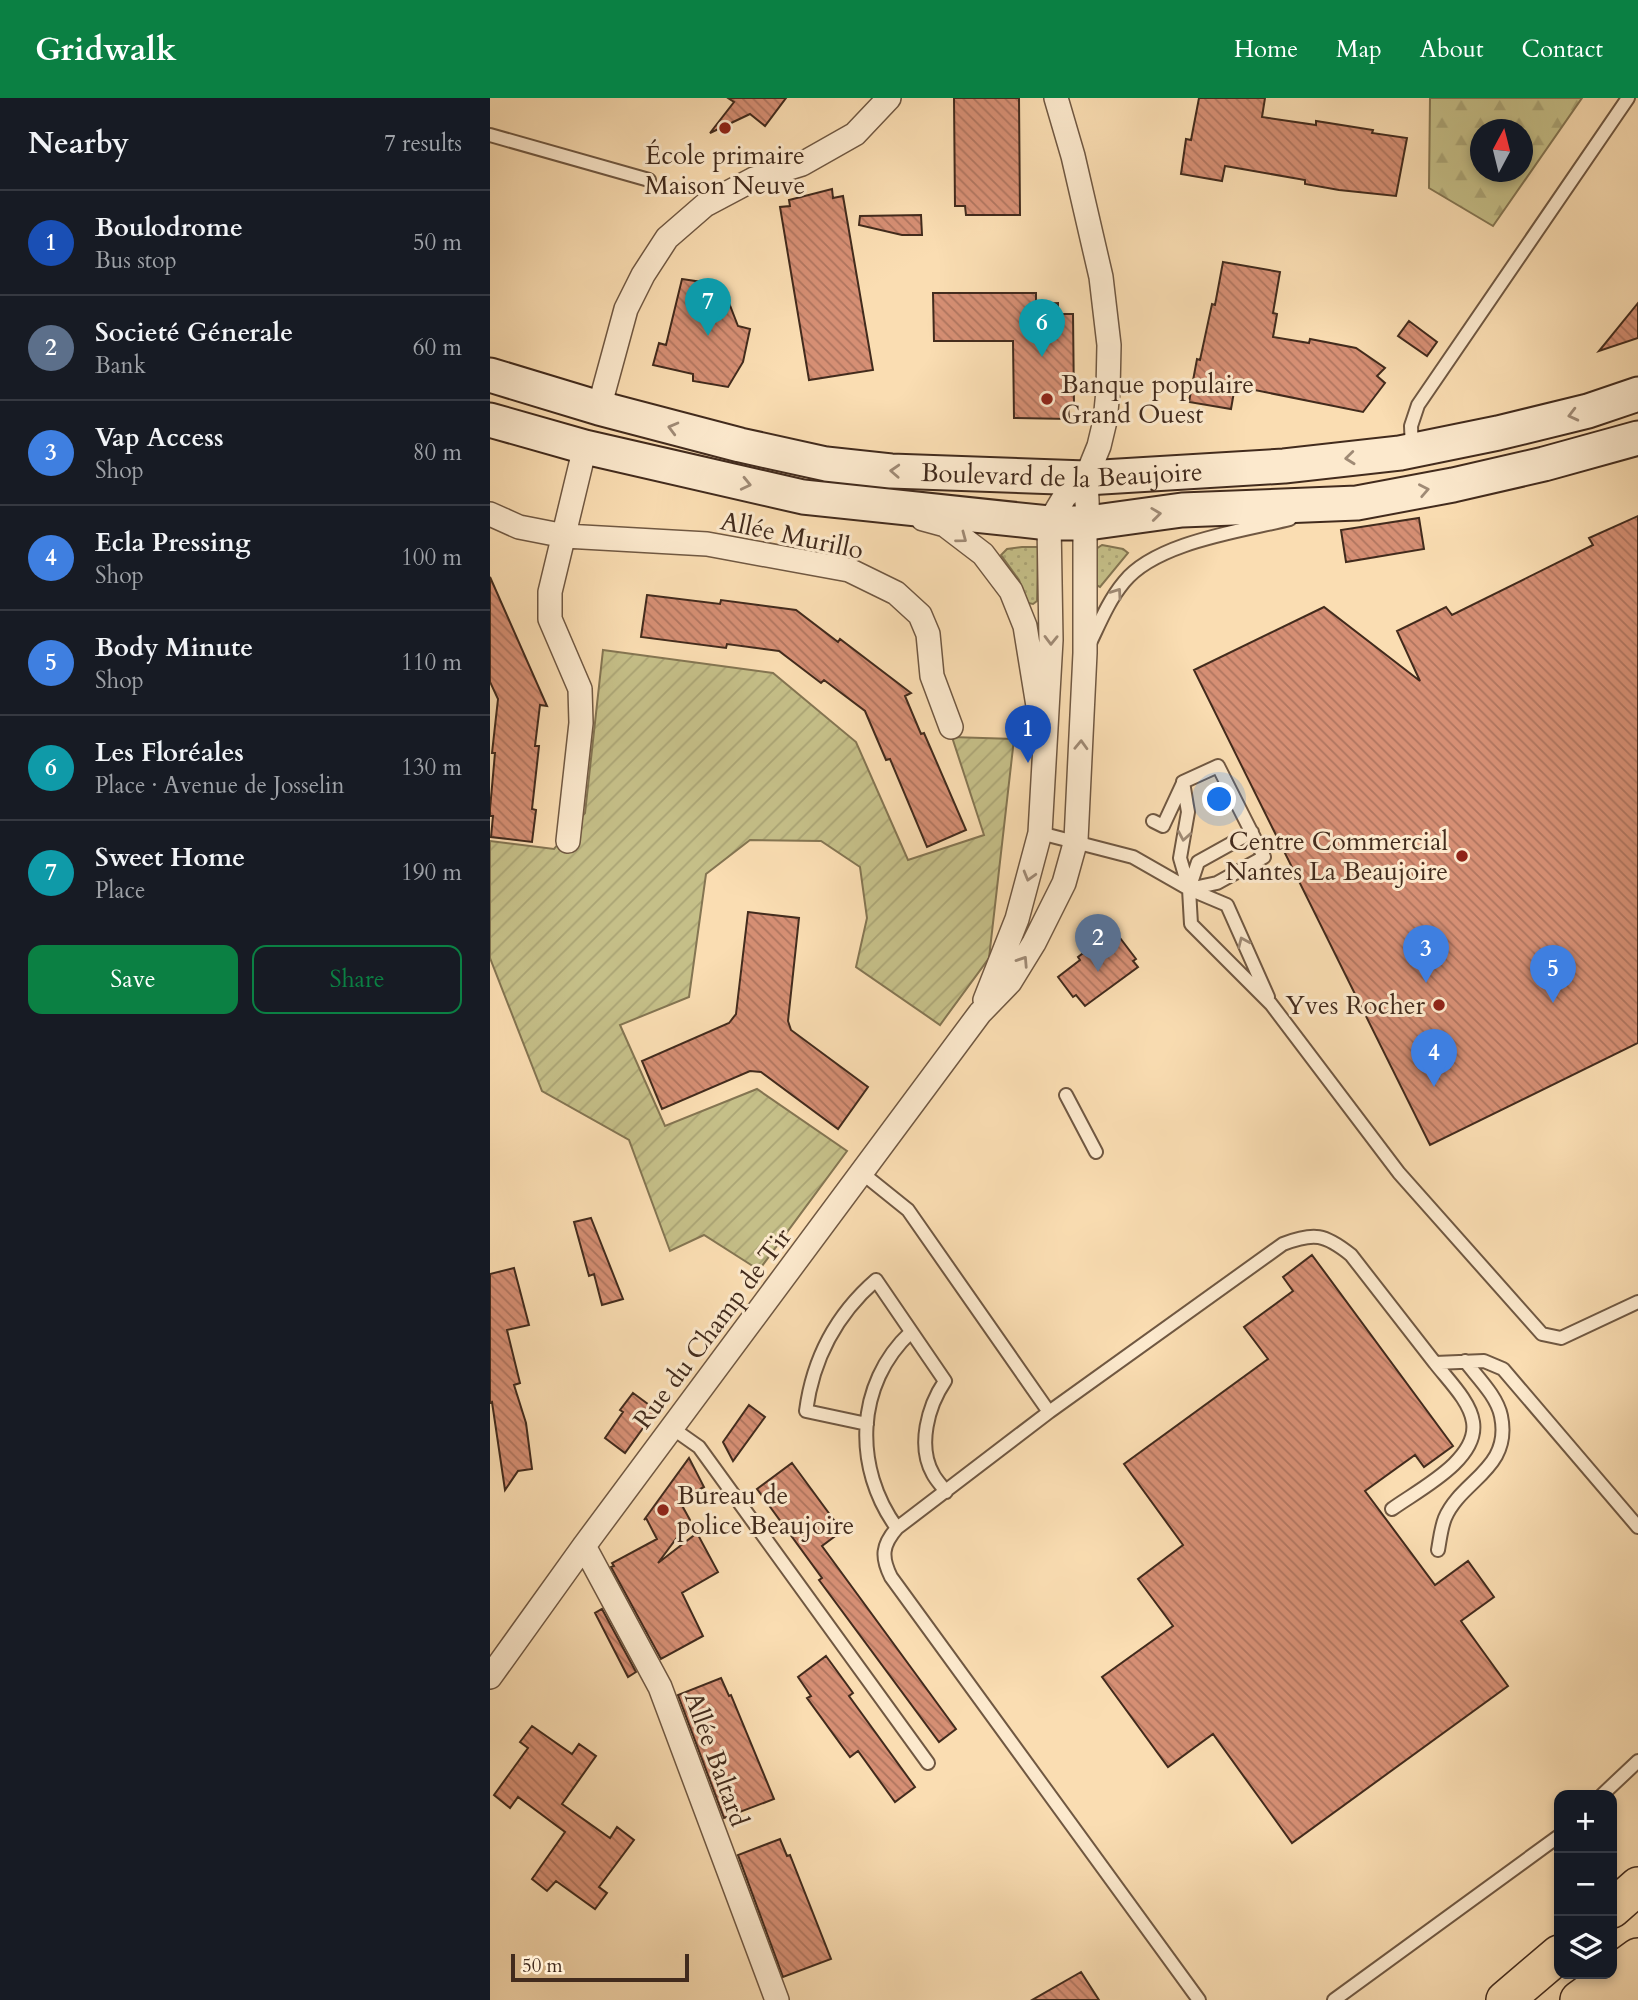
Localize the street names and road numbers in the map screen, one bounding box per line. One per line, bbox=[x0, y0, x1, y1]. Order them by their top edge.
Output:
street label: Boulevard de la Beaujoire bbox=[920, 454, 1203, 496]
street label: Allée Murillo bbox=[717, 503, 867, 568]
street label: Rue du Champ de Tir bbox=[625, 1220, 800, 1436]
street label: Allée Baltard bbox=[676, 1687, 757, 1831]

